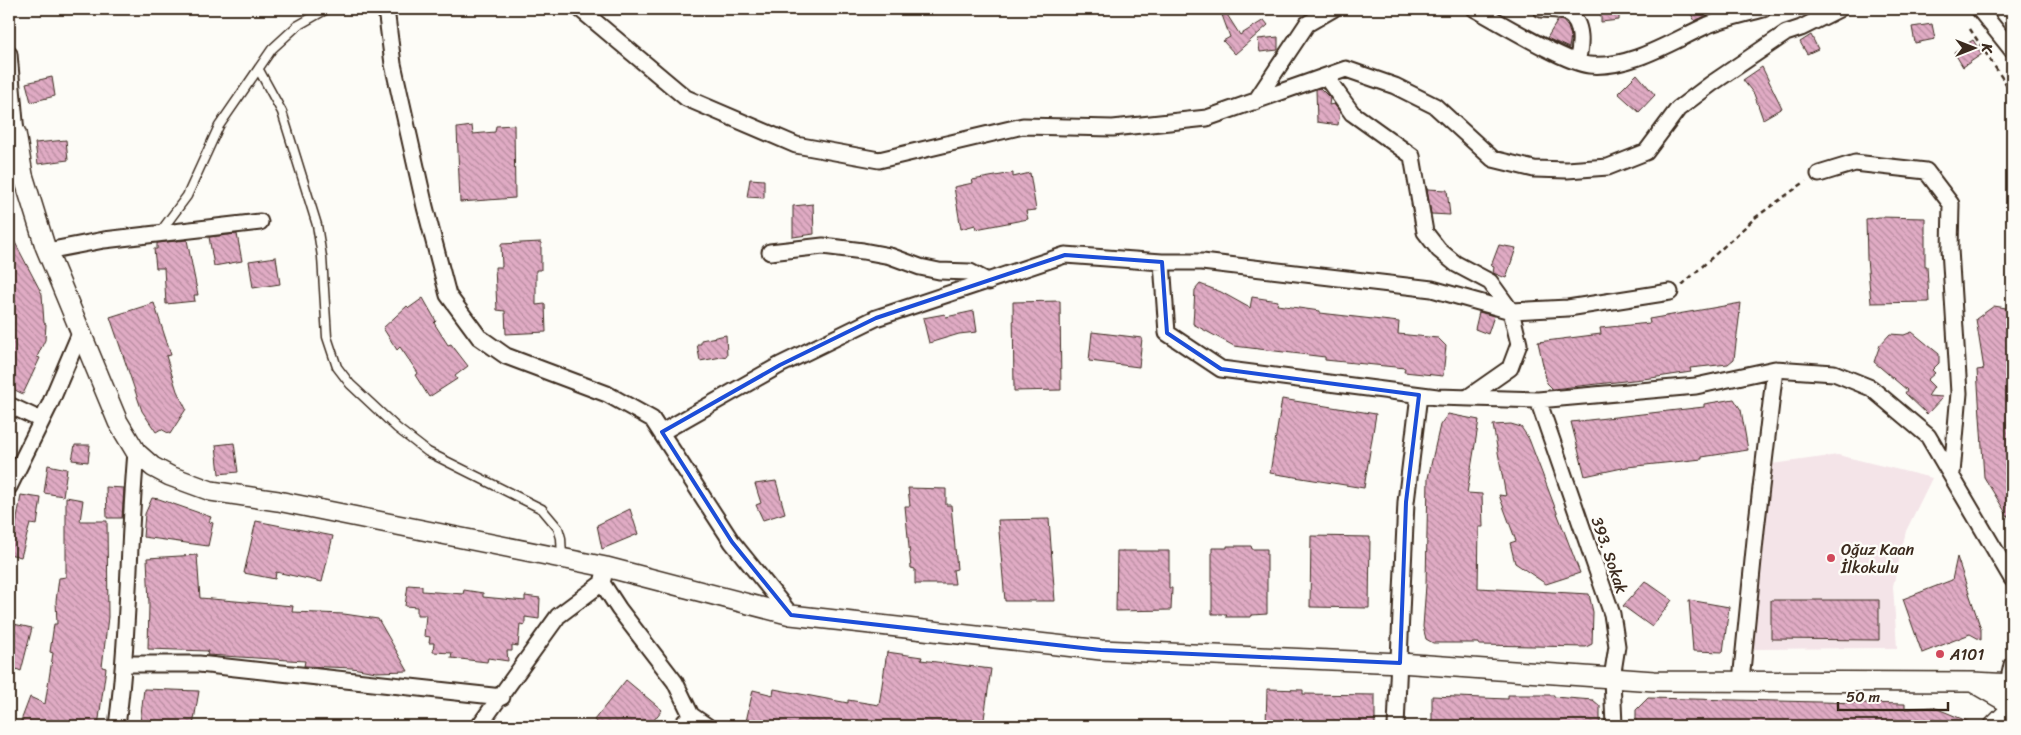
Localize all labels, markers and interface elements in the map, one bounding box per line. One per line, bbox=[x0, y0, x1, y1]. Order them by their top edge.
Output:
north arrow bbox=[1948, 22, 1998, 72]
text: K bbox=[1974, 43, 1999, 54]
street label: 393. Sokak bbox=[1583, 513, 1636, 598]
place label: Oğuz Kaan İlkokulu bbox=[1840, 535, 1915, 582]
marker: Oğuz Kaan İlkokulu bbox=[1825, 552, 1837, 564]
place label: A101 bbox=[1949, 640, 1984, 669]
marker: A101 bbox=[1934, 648, 1946, 660]
scale bar bbox=[1838, 680, 1948, 712]
text: 50 m bbox=[1846, 684, 1881, 710]

